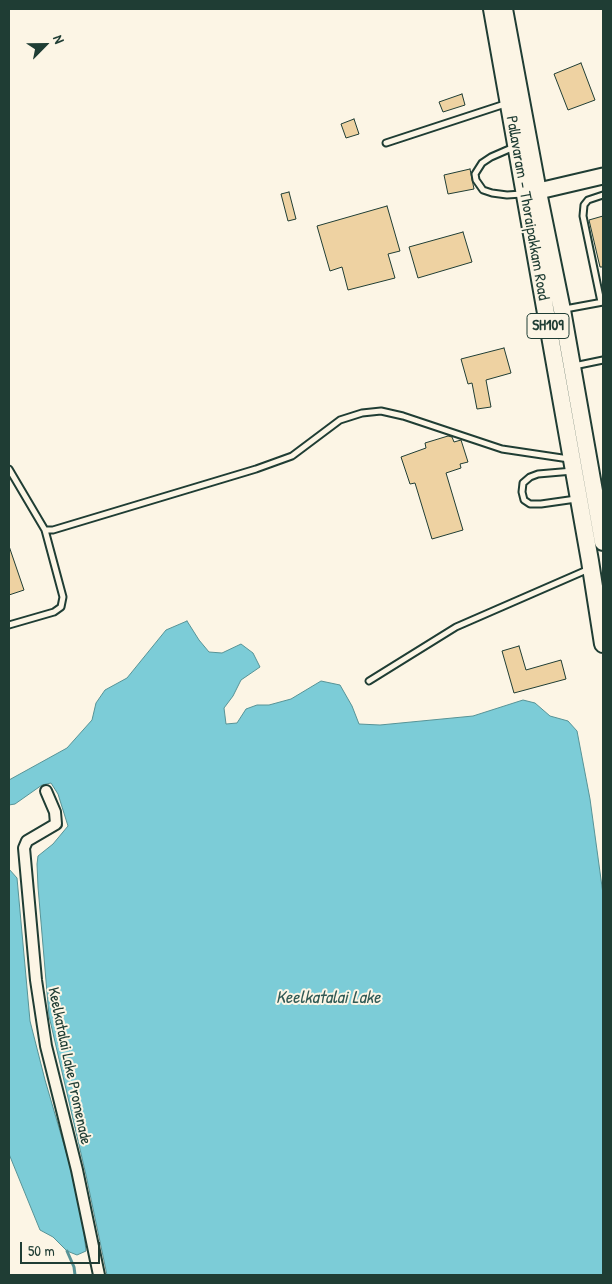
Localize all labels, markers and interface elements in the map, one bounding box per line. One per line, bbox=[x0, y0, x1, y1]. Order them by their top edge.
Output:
north arrow bbox=[20, 20, 70, 70]
text: N bbox=[49, 32, 69, 46]
street label: Pallavaram - Thoraipakkam Road bbox=[501, 114, 553, 302]
road number: SH109 bbox=[527, 314, 569, 338]
street label: Keelkatalai Lake Promenade bbox=[43, 986, 95, 1146]
water label: Keelkatalai Lake bbox=[276, 987, 380, 1009]
scale bar bbox=[22, 1232, 102, 1264]
text: 50 m bbox=[28, 1240, 55, 1261]

